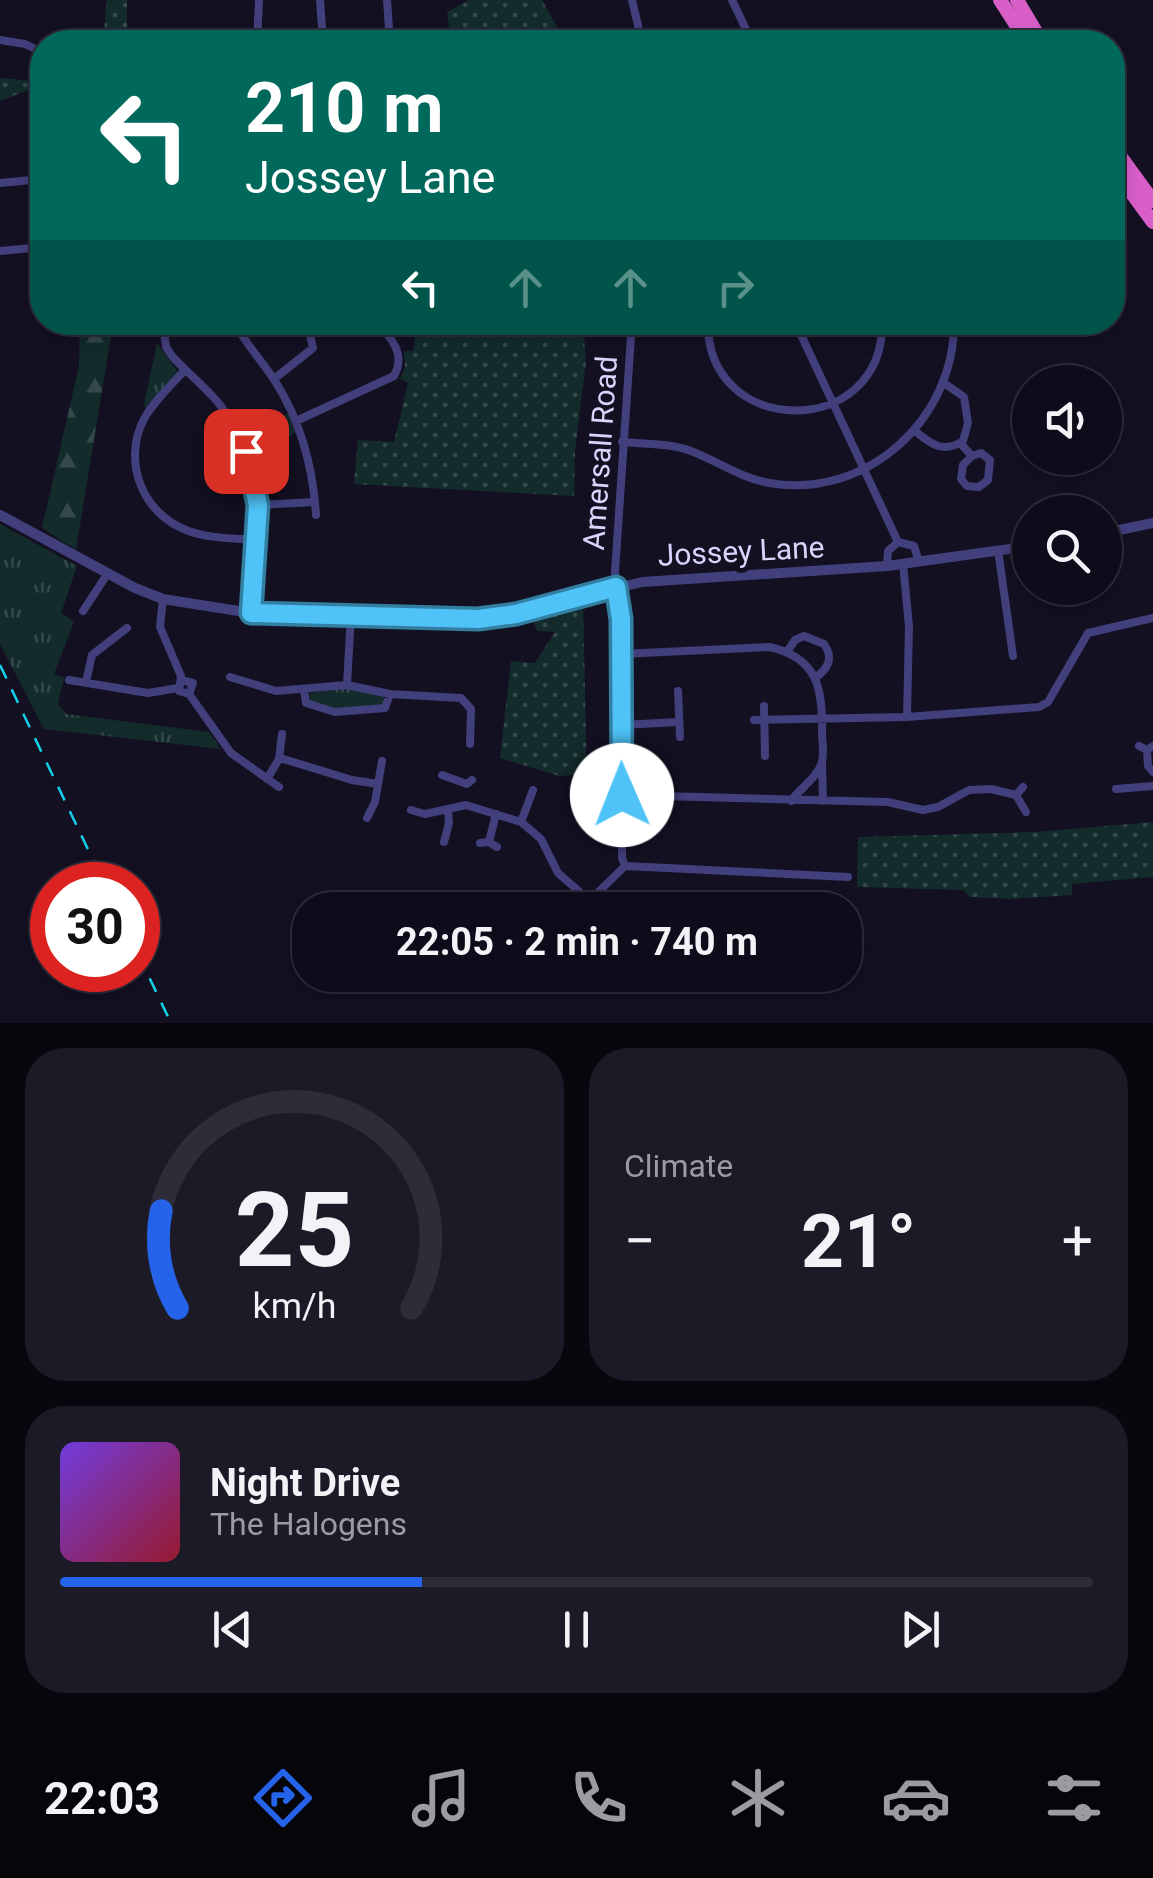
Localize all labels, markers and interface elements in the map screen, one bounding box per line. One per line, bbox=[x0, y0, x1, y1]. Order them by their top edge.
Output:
text: 210 m bbox=[245, 67, 444, 149]
icon: left bbox=[80, 70, 210, 200]
text: Jossey Lane bbox=[245, 151, 495, 204]
icon: left bbox=[393, 260, 448, 315]
icon: ahead bbox=[498, 260, 553, 315]
icon: ahead bbox=[603, 260, 658, 315]
icon: right bbox=[708, 260, 763, 315]
street label: Amersall Road bbox=[576, 355, 624, 551]
map controls bbox=[1012, 365, 1122, 605]
button: sound bbox=[1012, 365, 1122, 475]
pin bbox=[204, 409, 289, 494]
icon: arrive bbox=[219, 424, 274, 479]
button: search bbox=[1012, 495, 1122, 605]
street label: Jossey Lane bbox=[657, 529, 825, 573]
position arrow bbox=[570, 743, 674, 847]
speed limit sign: 30 bbox=[30, 862, 160, 992]
text: 22:05 · 2 min · 740 m bbox=[396, 920, 758, 964]
text: Climate bbox=[624, 1147, 733, 1185]
text: 25 bbox=[235, 1170, 354, 1291]
text: 21° bbox=[801, 1197, 916, 1285]
text: − bbox=[624, 1209, 655, 1273]
text: + bbox=[1062, 1209, 1093, 1273]
text: km/h bbox=[253, 1285, 336, 1327]
text: Night Drive bbox=[210, 1461, 400, 1505]
text: The Halogens bbox=[210, 1505, 407, 1543]
icon: previous bbox=[205, 1602, 260, 1657]
icon: pause bbox=[549, 1602, 604, 1657]
icon: next bbox=[893, 1602, 948, 1657]
icon: directions bbox=[248, 1763, 318, 1833]
icon: music bbox=[406, 1763, 476, 1833]
icon: phone bbox=[564, 1763, 634, 1833]
icon: climate bbox=[723, 1763, 793, 1833]
icon: car bbox=[881, 1763, 951, 1833]
icon: filters bbox=[1039, 1763, 1109, 1833]
text: 22:03 bbox=[44, 1772, 160, 1825]

